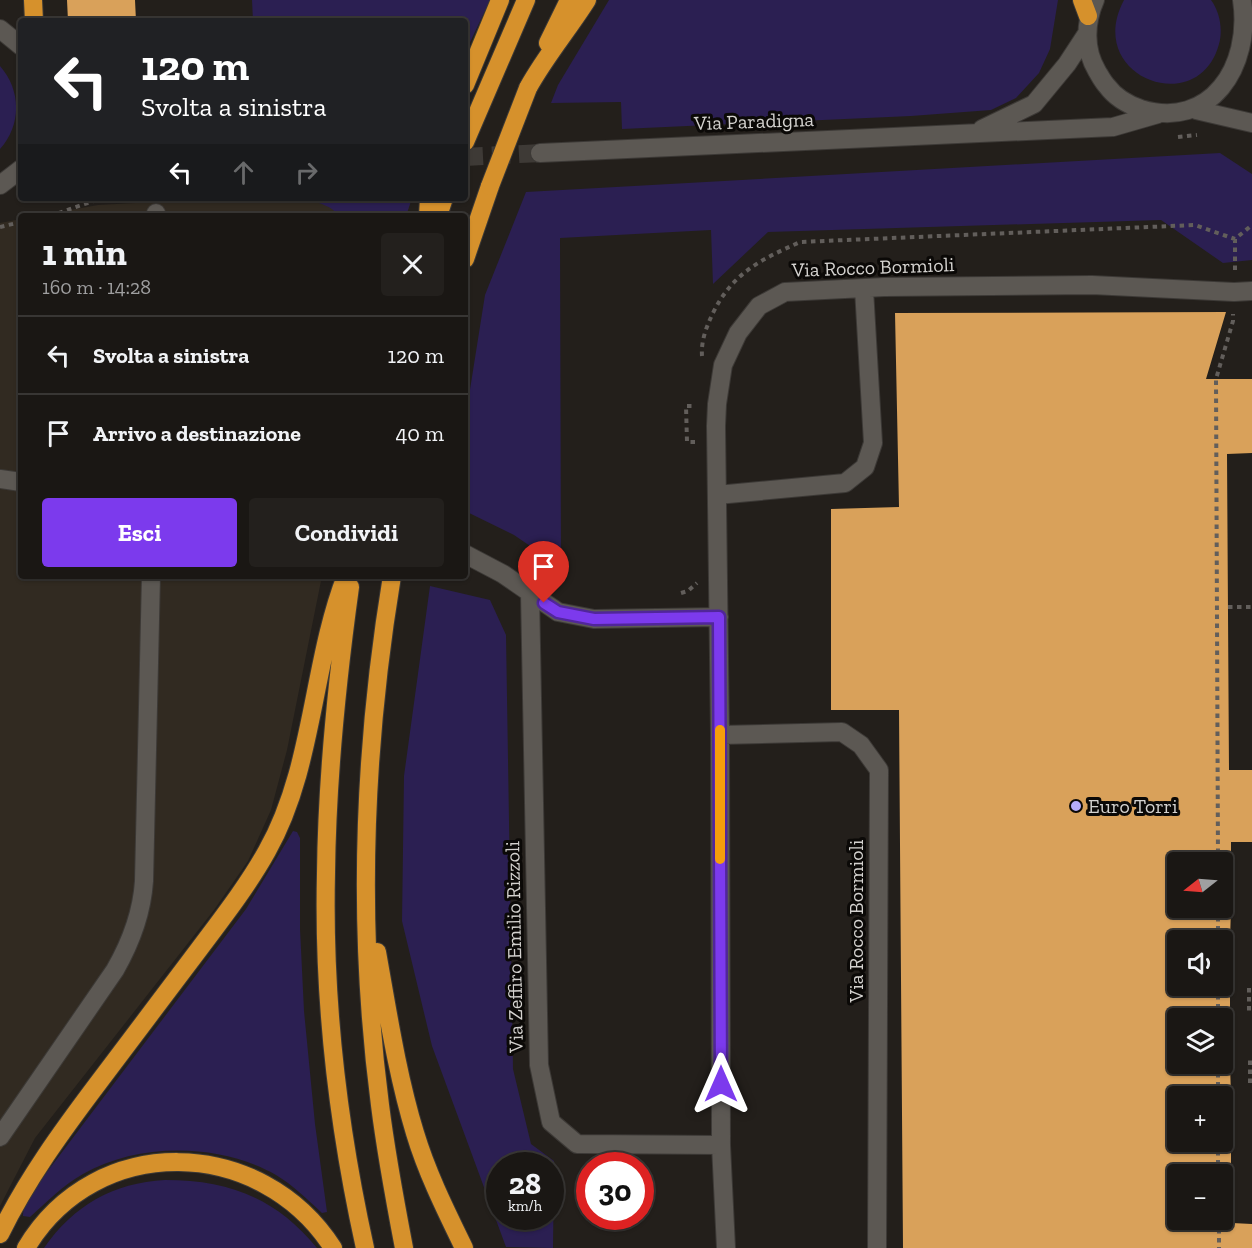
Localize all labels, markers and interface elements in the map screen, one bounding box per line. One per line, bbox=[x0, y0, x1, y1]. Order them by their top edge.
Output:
text: 120 m bbox=[141, 40, 249, 91]
icon: left bbox=[42, 42, 120, 120]
text: Svolta a sinistra bbox=[141, 91, 327, 123]
street label: Via Paradigna bbox=[693, 107, 815, 135]
icon: left bbox=[164, 156, 197, 189]
icon: ahead bbox=[227, 156, 260, 189]
icon: right bbox=[290, 156, 323, 189]
text: 1 min bbox=[42, 231, 127, 274]
button: close bbox=[381, 233, 444, 296]
street label: Via Rocco Bormioli bbox=[790, 252, 955, 282]
text: 160 m · 14:28 bbox=[42, 275, 151, 299]
icon: left bbox=[42, 339, 75, 372]
text: Svolta a sinistra bbox=[93, 342, 249, 369]
text: 120 m bbox=[388, 342, 444, 369]
icon: arrive bbox=[42, 417, 75, 450]
text: Arrivo a destinazione bbox=[93, 420, 301, 447]
text: 40 m bbox=[395, 420, 444, 447]
button: Esci bbox=[42, 498, 237, 567]
button: Condividi bbox=[249, 498, 444, 567]
pin bbox=[518, 541, 569, 603]
icon: arrive bbox=[527, 550, 560, 583]
place label: Euro Torri bbox=[1088, 794, 1178, 818]
marker: Euro Torri bbox=[1069, 799, 1083, 813]
street label: Via Rocco Bormioli bbox=[844, 839, 868, 1003]
street label: Via Zeffiro Emilio Rizzoli bbox=[500, 840, 528, 1054]
north arrow bbox=[1167, 852, 1233, 918]
map controls bbox=[1167, 852, 1233, 1230]
button: sound bbox=[1167, 930, 1233, 996]
button: layers bbox=[1167, 1008, 1233, 1074]
position arrow bbox=[689, 1052, 753, 1116]
button: + bbox=[1167, 1086, 1233, 1152]
speed limit sign: 30 bbox=[576, 1152, 654, 1230]
button: − bbox=[1167, 1164, 1233, 1230]
text: 28 bbox=[509, 1166, 541, 1202]
text: km/h bbox=[508, 1197, 542, 1215]

